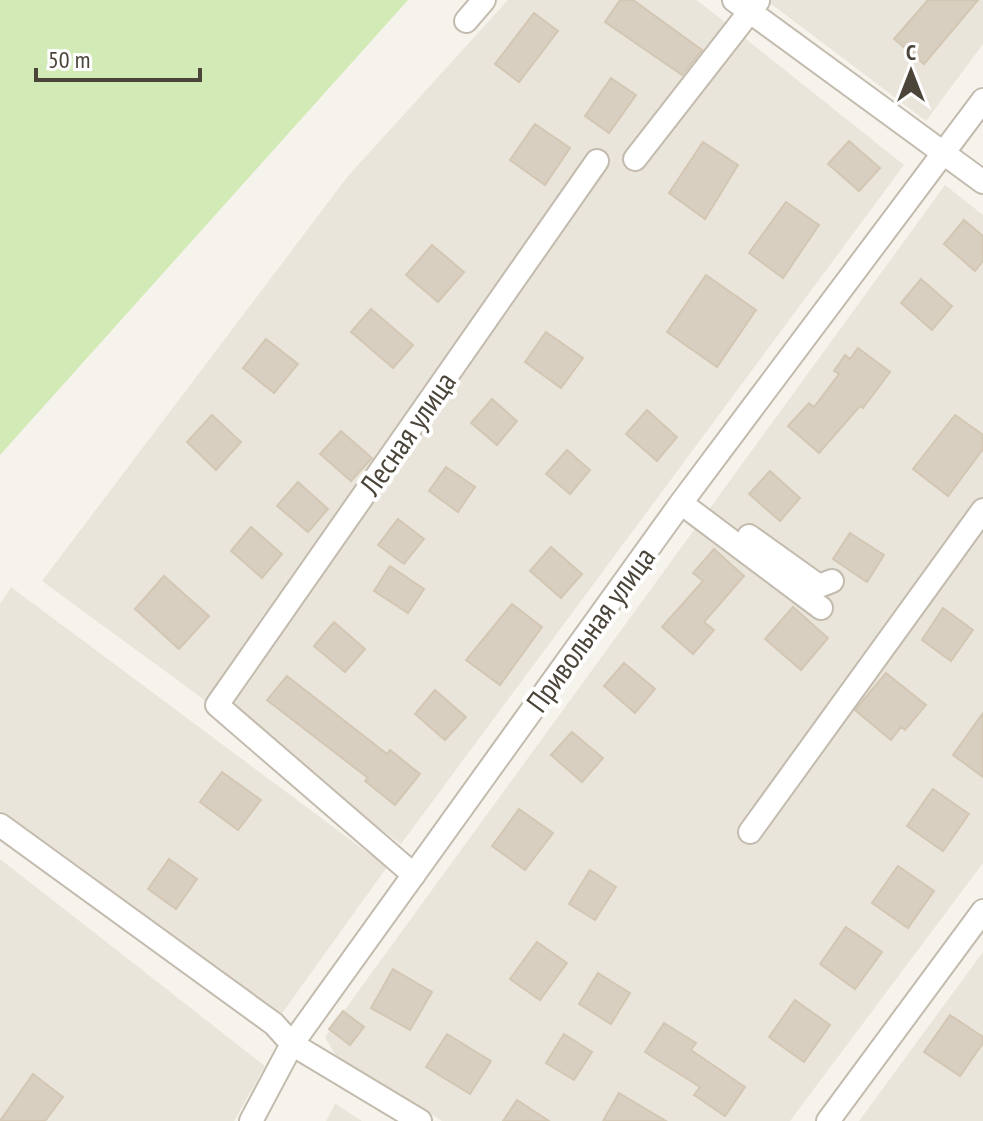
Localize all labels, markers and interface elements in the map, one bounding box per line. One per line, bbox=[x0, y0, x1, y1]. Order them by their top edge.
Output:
scale bar bbox=[36, 32, 200, 82]
north arrow bbox=[871, 32, 951, 112]
text: С bbox=[906, 38, 916, 66]
text: 50 m bbox=[48, 44, 90, 75]
street label: Лесная улица bbox=[350, 364, 464, 503]
street label: Привольная улица bbox=[517, 539, 663, 719]

